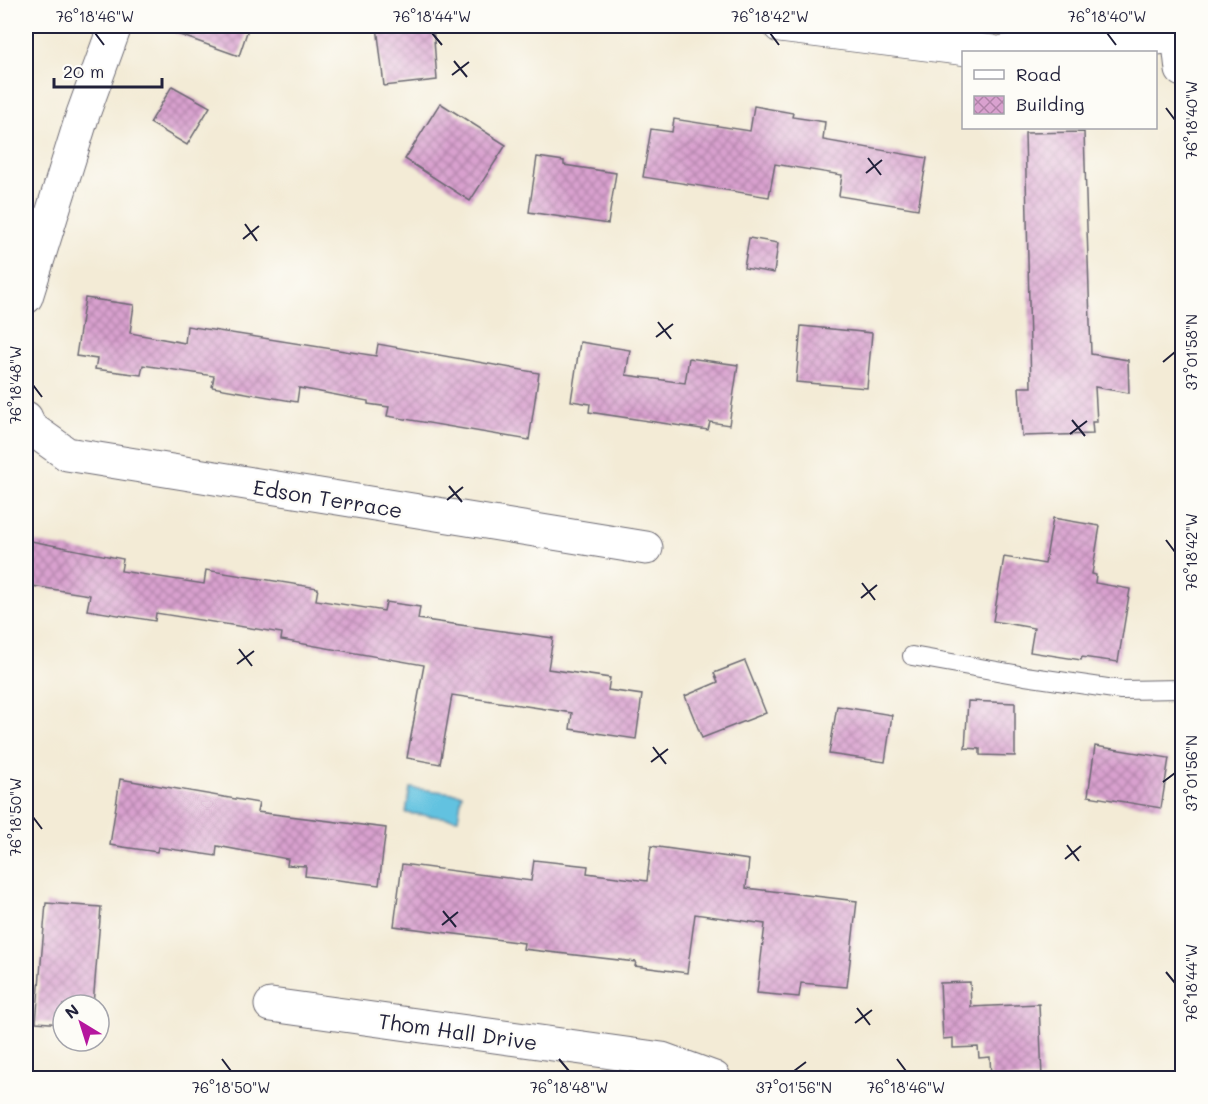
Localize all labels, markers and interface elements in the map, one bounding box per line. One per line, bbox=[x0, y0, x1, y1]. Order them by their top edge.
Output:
text: 76°18'46"W bbox=[56, 6, 134, 26]
text: 76°18'44"W bbox=[393, 6, 471, 26]
text: 76°18'42"W bbox=[731, 6, 809, 26]
text: 76°18'40"W bbox=[1068, 6, 1146, 26]
scale bar bbox=[54, 51, 162, 89]
legend bbox=[962, 51, 1157, 129]
text: 20 m bbox=[63, 59, 104, 83]
text: Road bbox=[1016, 62, 1061, 86]
text: 76°18'40"W bbox=[1181, 81, 1201, 159]
text: Building bbox=[1016, 92, 1084, 116]
text: 37°01'58"N bbox=[1181, 314, 1201, 390]
text: 76°18'48"W bbox=[5, 346, 25, 424]
street label: Edson Terrace bbox=[252, 473, 404, 523]
text: 76°18'42"W bbox=[1181, 513, 1201, 591]
text: 37°01'56"N bbox=[1181, 735, 1201, 811]
text: 76°18'50"W bbox=[5, 778, 25, 856]
text: 76°18'44"W bbox=[1181, 944, 1201, 1022]
north arrow bbox=[51, 993, 111, 1053]
text: N bbox=[60, 999, 83, 1023]
street label: Thom Hall Drive bbox=[377, 1006, 539, 1056]
text: 76°18'50"W bbox=[192, 1077, 270, 1097]
text: 76°18'48"W bbox=[530, 1077, 608, 1097]
text: 37°01'56"N bbox=[756, 1077, 832, 1097]
text: 76°18'46"W bbox=[867, 1077, 945, 1097]

